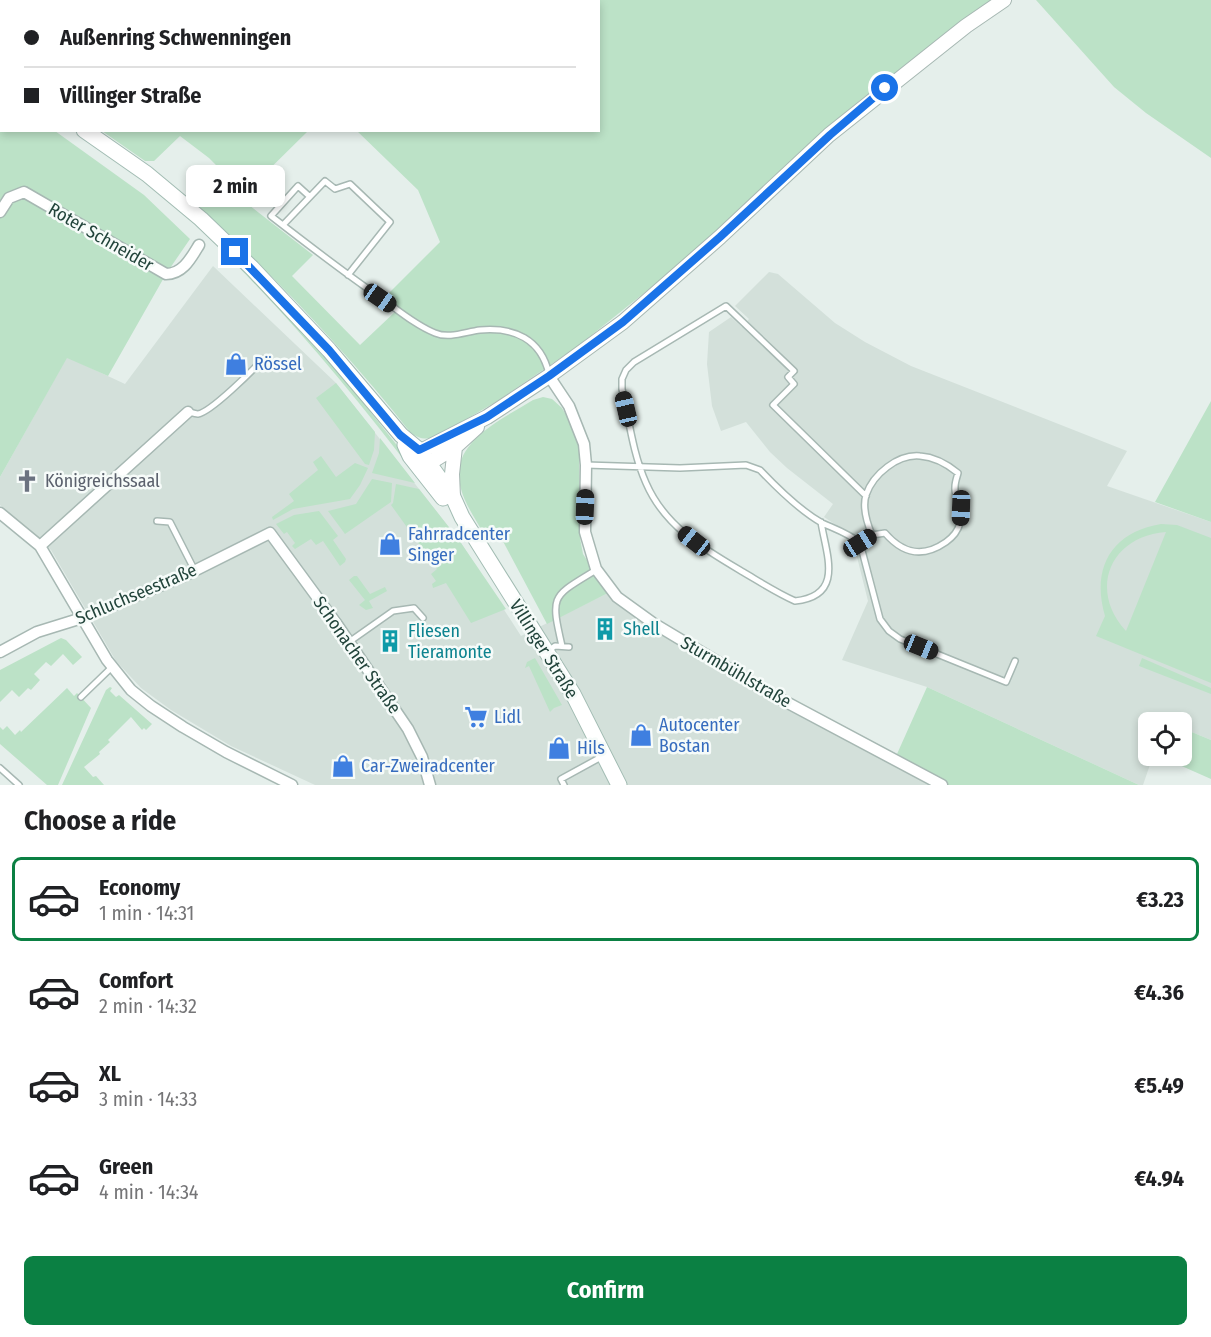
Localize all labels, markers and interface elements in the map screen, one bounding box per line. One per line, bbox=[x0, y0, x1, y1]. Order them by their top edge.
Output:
text: Außenring Schwenningen bbox=[60, 24, 291, 51]
route start bbox=[871, 74, 898, 101]
text: Villinger Straße bbox=[60, 82, 202, 109]
callout: 2 min bbox=[186, 165, 284, 207]
text: 2 min bbox=[213, 174, 258, 198]
street label: Roter Schneider bbox=[44, 198, 158, 276]
route end bbox=[221, 238, 248, 265]
car bbox=[360, 280, 400, 316]
shop icon: Rössel bbox=[223, 351, 249, 377]
place label: Rössel bbox=[254, 353, 302, 375]
car bbox=[613, 389, 639, 429]
church icon: Königreichssaal bbox=[14, 468, 40, 494]
place label: Königreichssaal bbox=[45, 470, 160, 492]
car bbox=[575, 489, 595, 525]
car bbox=[951, 490, 971, 526]
place label: Fahrradcenter Singer bbox=[408, 523, 511, 566]
car bbox=[674, 523, 714, 559]
car bbox=[840, 526, 880, 560]
shop icon: Fahrradcenter Singer bbox=[377, 531, 403, 557]
street label: Schluchseestraße bbox=[72, 559, 200, 629]
street label: Schonacher Straße bbox=[308, 592, 406, 718]
street label: Villinger Straße bbox=[505, 595, 583, 703]
building icon: Shell bbox=[592, 616, 618, 642]
place label: Shell bbox=[623, 618, 660, 640]
place label: Fliesen Tieramonte bbox=[408, 620, 492, 663]
building icon: Fliesen Tieramonte bbox=[377, 628, 403, 654]
street label: Sturmbühlstraße bbox=[677, 631, 795, 713]
car bbox=[901, 632, 941, 662]
supermarket icon: Lidl bbox=[463, 704, 489, 730]
place label: Lidl bbox=[494, 706, 521, 728]
map controls bbox=[1138, 712, 1192, 766]
button: locate bbox=[1138, 712, 1192, 766]
place label: Autocenter Bostan bbox=[659, 714, 740, 757]
shop icon: Autocenter Bostan bbox=[628, 722, 654, 748]
shop icon: Hils bbox=[546, 735, 572, 761]
place label: Hils bbox=[577, 737, 605, 759]
shop icon: Car-Zweiradcenter bbox=[330, 753, 356, 779]
place label: Car-Zweiradcenter bbox=[361, 755, 496, 777]
text: Choose a ride bbox=[24, 805, 176, 837]
icon: car bbox=[27, 872, 81, 926]
text: Economy bbox=[99, 874, 180, 901]
text: €3.23 bbox=[1136, 886, 1184, 913]
text: 1 min · 14:31 bbox=[99, 901, 194, 925]
icon: car bbox=[27, 965, 81, 1019]
text: Comfort bbox=[99, 967, 173, 994]
text: €4.36 bbox=[1134, 979, 1184, 1006]
text: 2 min · 14:32 bbox=[99, 994, 197, 1018]
icon: car bbox=[27, 1058, 81, 1112]
text: XL bbox=[99, 1060, 121, 1087]
text: €5.49 bbox=[1135, 1072, 1184, 1099]
text: 3 min · 14:33 bbox=[99, 1087, 197, 1111]
icon: car bbox=[27, 1151, 81, 1205]
text: Green bbox=[99, 1153, 153, 1180]
text: €4.94 bbox=[1135, 1165, 1184, 1192]
text: 4 min · 14:34 bbox=[99, 1180, 198, 1204]
button: Confirm bbox=[24, 1256, 1187, 1325]

